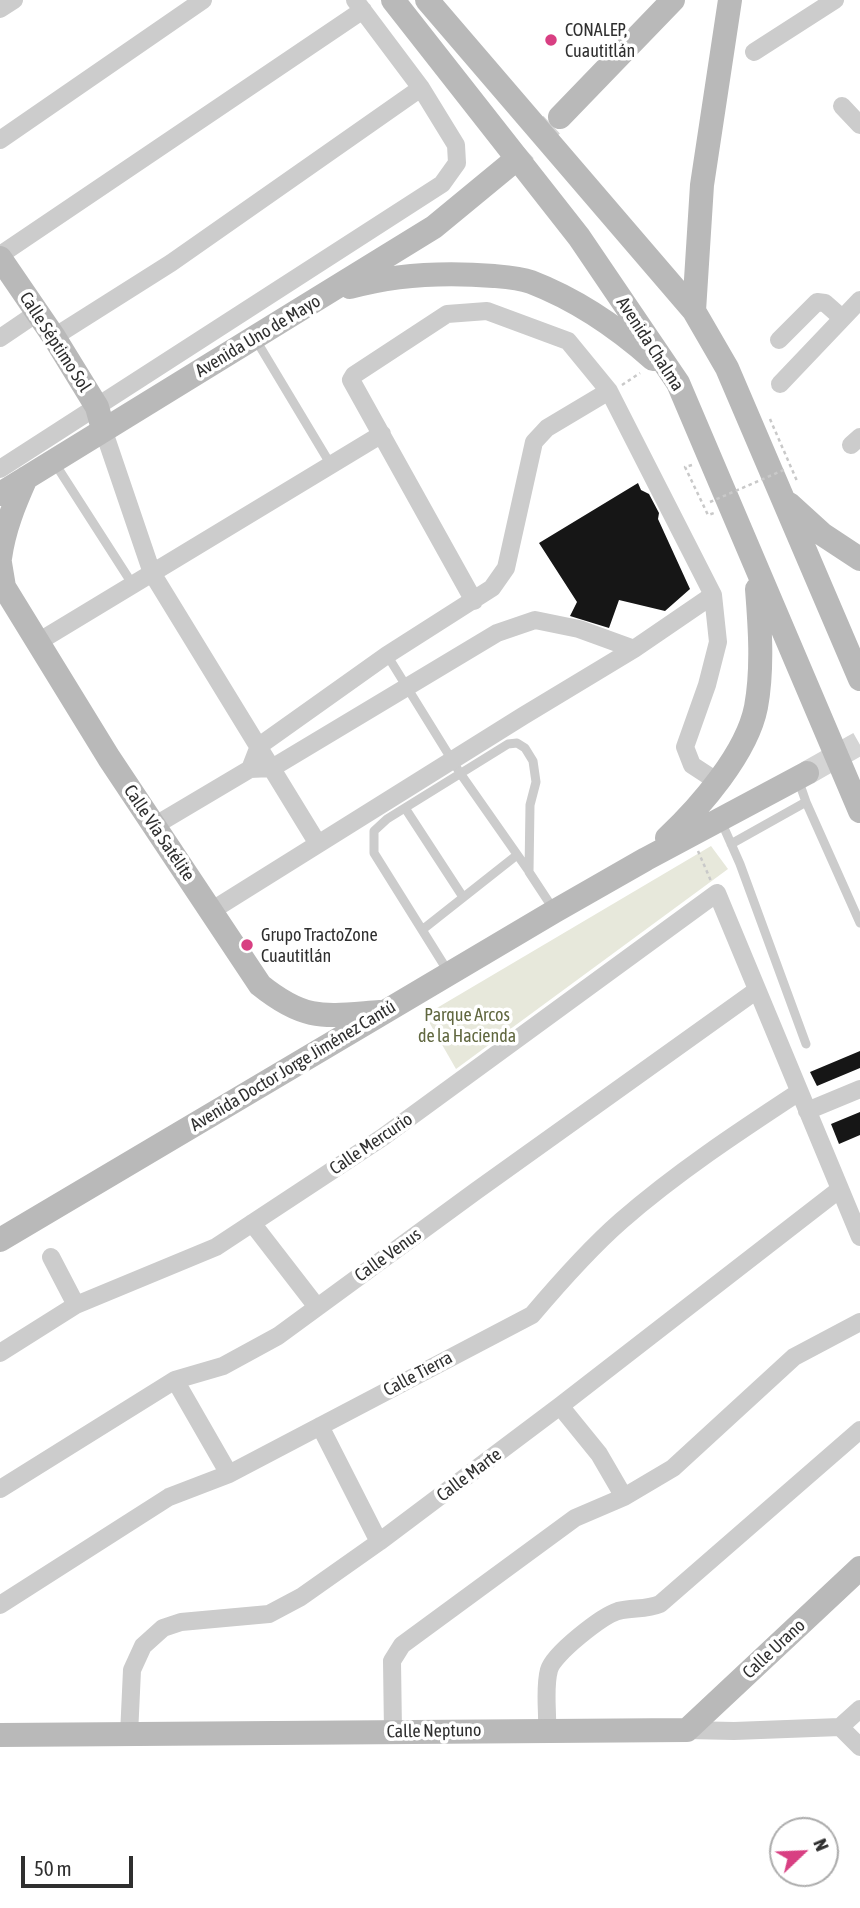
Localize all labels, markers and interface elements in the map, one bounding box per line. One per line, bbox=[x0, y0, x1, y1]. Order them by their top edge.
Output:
place label: CONALEP, Cuautitlán bbox=[565, 19, 635, 61]
marker: CONALEP, Cuautitlán bbox=[543, 32, 559, 48]
street label: Calle Séptimo Sol bbox=[15, 288, 95, 396]
street label: Avenida Uno de Mayo bbox=[192, 290, 324, 382]
street label: Avenida Chalma bbox=[612, 293, 688, 395]
street label: Calle Vía Satélite bbox=[119, 781, 199, 885]
place label: Grupo TractoZone Cuautitlán bbox=[261, 924, 378, 967]
marker: Grupo TractoZone Cuautitlán bbox=[239, 937, 255, 953]
street label: Avenida Doctor Jorge Jiménez Cantú bbox=[186, 996, 400, 1136]
park label: Parque Arcos de la Hacienda bbox=[418, 1004, 516, 1046]
street label: Calle Mercurio bbox=[325, 1108, 417, 1180]
street label: Calle Venus bbox=[351, 1224, 425, 1286]
street label: Calle Tierra bbox=[380, 1347, 456, 1401]
street label: Calle Marte bbox=[432, 1444, 506, 1506]
street label: Calle Urano bbox=[738, 1615, 810, 1683]
street label: Calle Neptuno bbox=[386, 1719, 482, 1743]
north arrow bbox=[769, 1817, 839, 1887]
text: N bbox=[809, 1835, 834, 1854]
scale bar bbox=[24, 1842, 136, 1886]
text: 50 m bbox=[34, 1856, 72, 1880]

